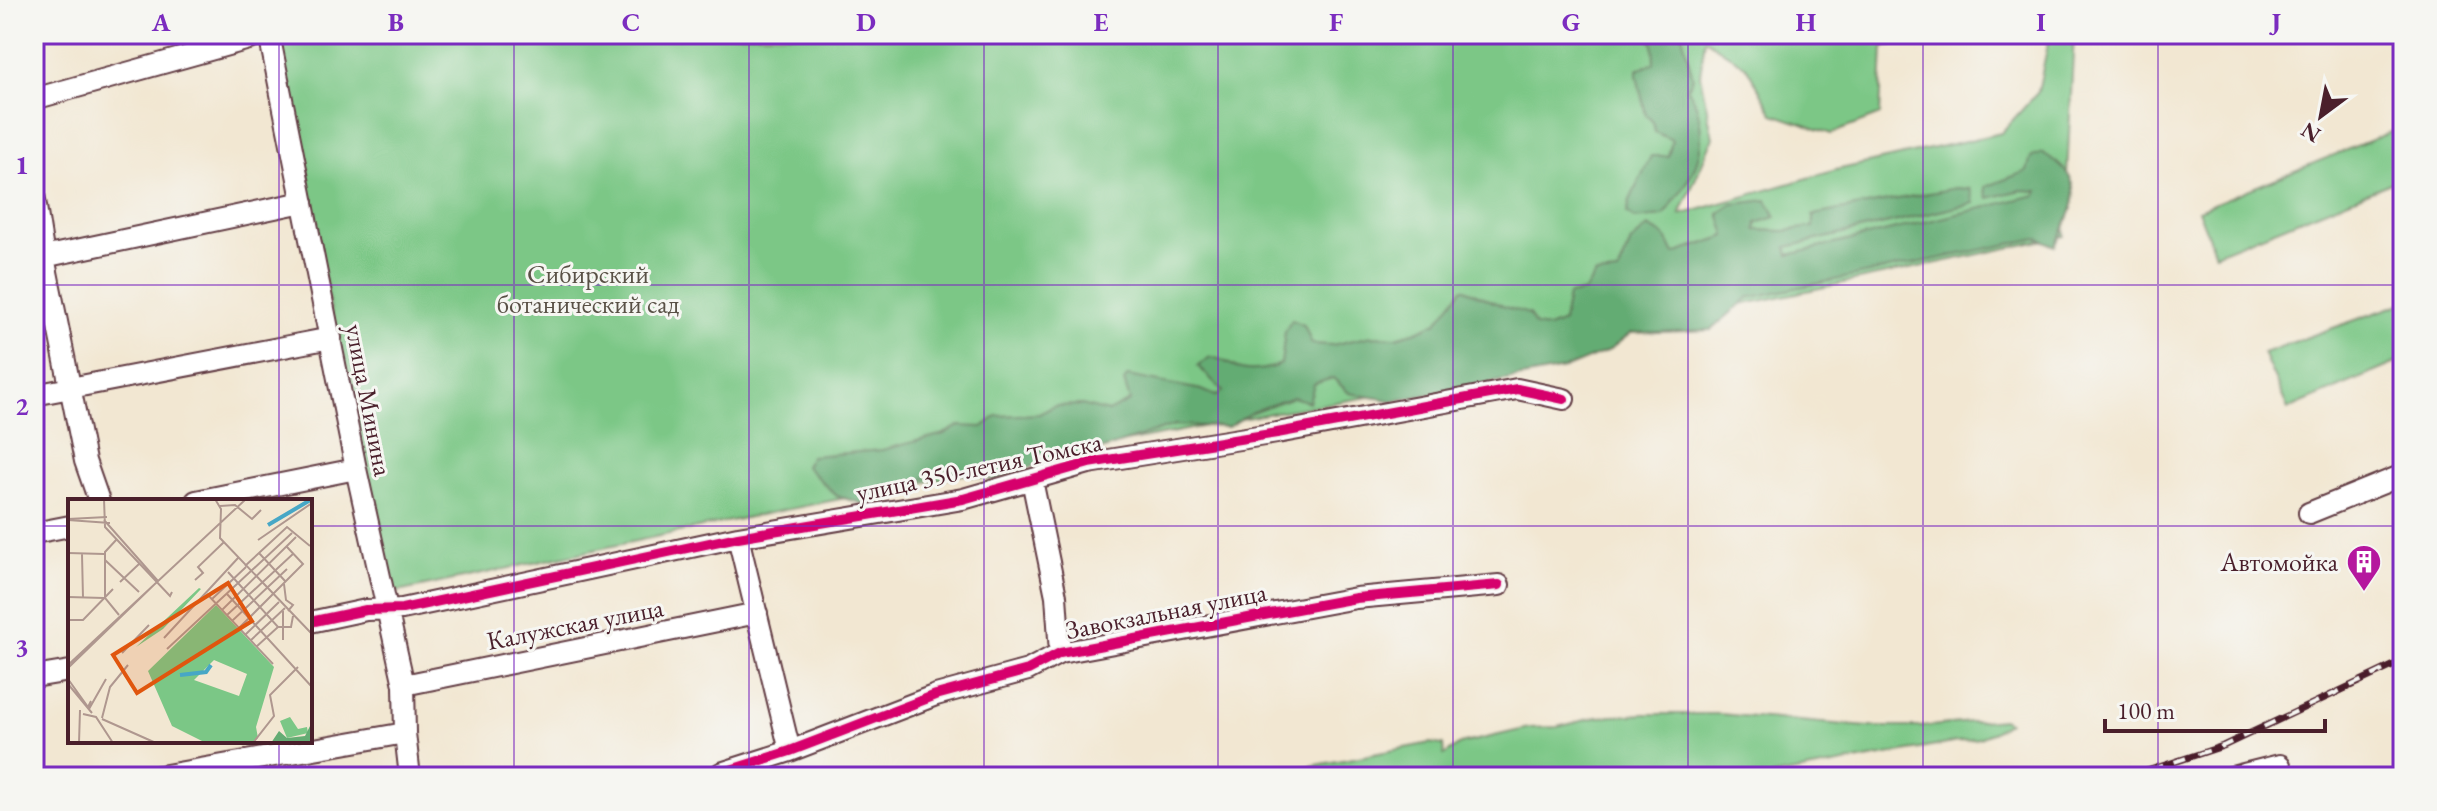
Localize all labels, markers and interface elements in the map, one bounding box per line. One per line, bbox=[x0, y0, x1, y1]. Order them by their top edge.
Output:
text: A bbox=[151, 5, 171, 39]
text: B bbox=[388, 5, 404, 39]
text: C bbox=[622, 5, 640, 39]
text: D bbox=[856, 5, 876, 39]
text: E bbox=[1094, 5, 1109, 39]
text: F bbox=[1329, 5, 1343, 39]
text: G bbox=[1562, 5, 1581, 39]
text: H bbox=[1796, 5, 1817, 39]
text: I bbox=[2036, 5, 2046, 39]
text: J bbox=[2268, 5, 2281, 39]
north arrow bbox=[2281, 76, 2361, 156]
text: N bbox=[2295, 115, 2326, 150]
text: 1 bbox=[15, 148, 29, 182]
park label: Сибирский ботанический сад bbox=[497, 257, 680, 321]
street label: улица Минина bbox=[338, 321, 401, 480]
text: 2 bbox=[15, 389, 29, 423]
street label: улица 350-летия Томска bbox=[853, 424, 1106, 510]
inset map bbox=[68, 499, 312, 743]
building icon: Автомойка bbox=[2345, 543, 2383, 593]
place label: Автомойка bbox=[2219, 545, 2339, 579]
street label: Завокзальная улица bbox=[1063, 575, 1270, 647]
street label: Калужская улица bbox=[484, 590, 667, 658]
text: 3 bbox=[15, 630, 29, 664]
scale bar bbox=[2105, 683, 2325, 733]
text: 100 m bbox=[2117, 695, 2175, 726]

